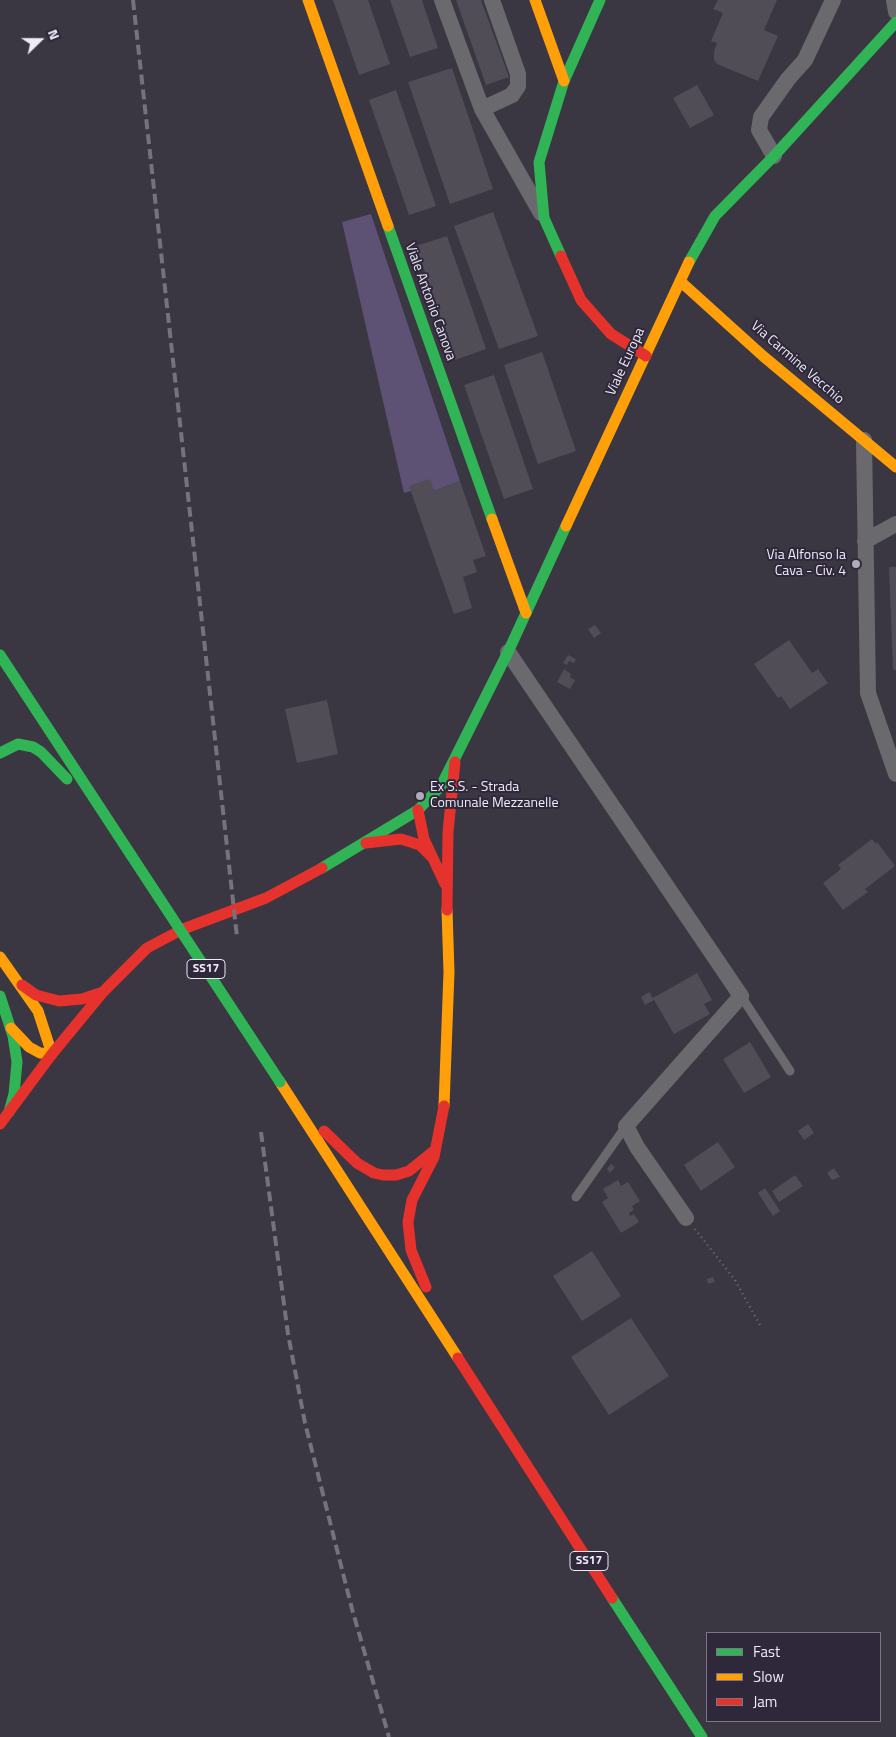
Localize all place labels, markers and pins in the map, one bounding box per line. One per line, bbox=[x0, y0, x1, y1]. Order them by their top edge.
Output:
place label: Via Alfonso la Cava - Civ. 4 bbox=[766, 548, 846, 580]
marker: Via Alfonso la Cava - Civ. 4 bbox=[850, 558, 862, 570]
place label: Ex S.S. - Strada Comunale Mezzanelle bbox=[430, 780, 559, 812]
marker: Ex S.S. - Strada Comunale Mezzanelle bbox=[414, 790, 426, 802]

